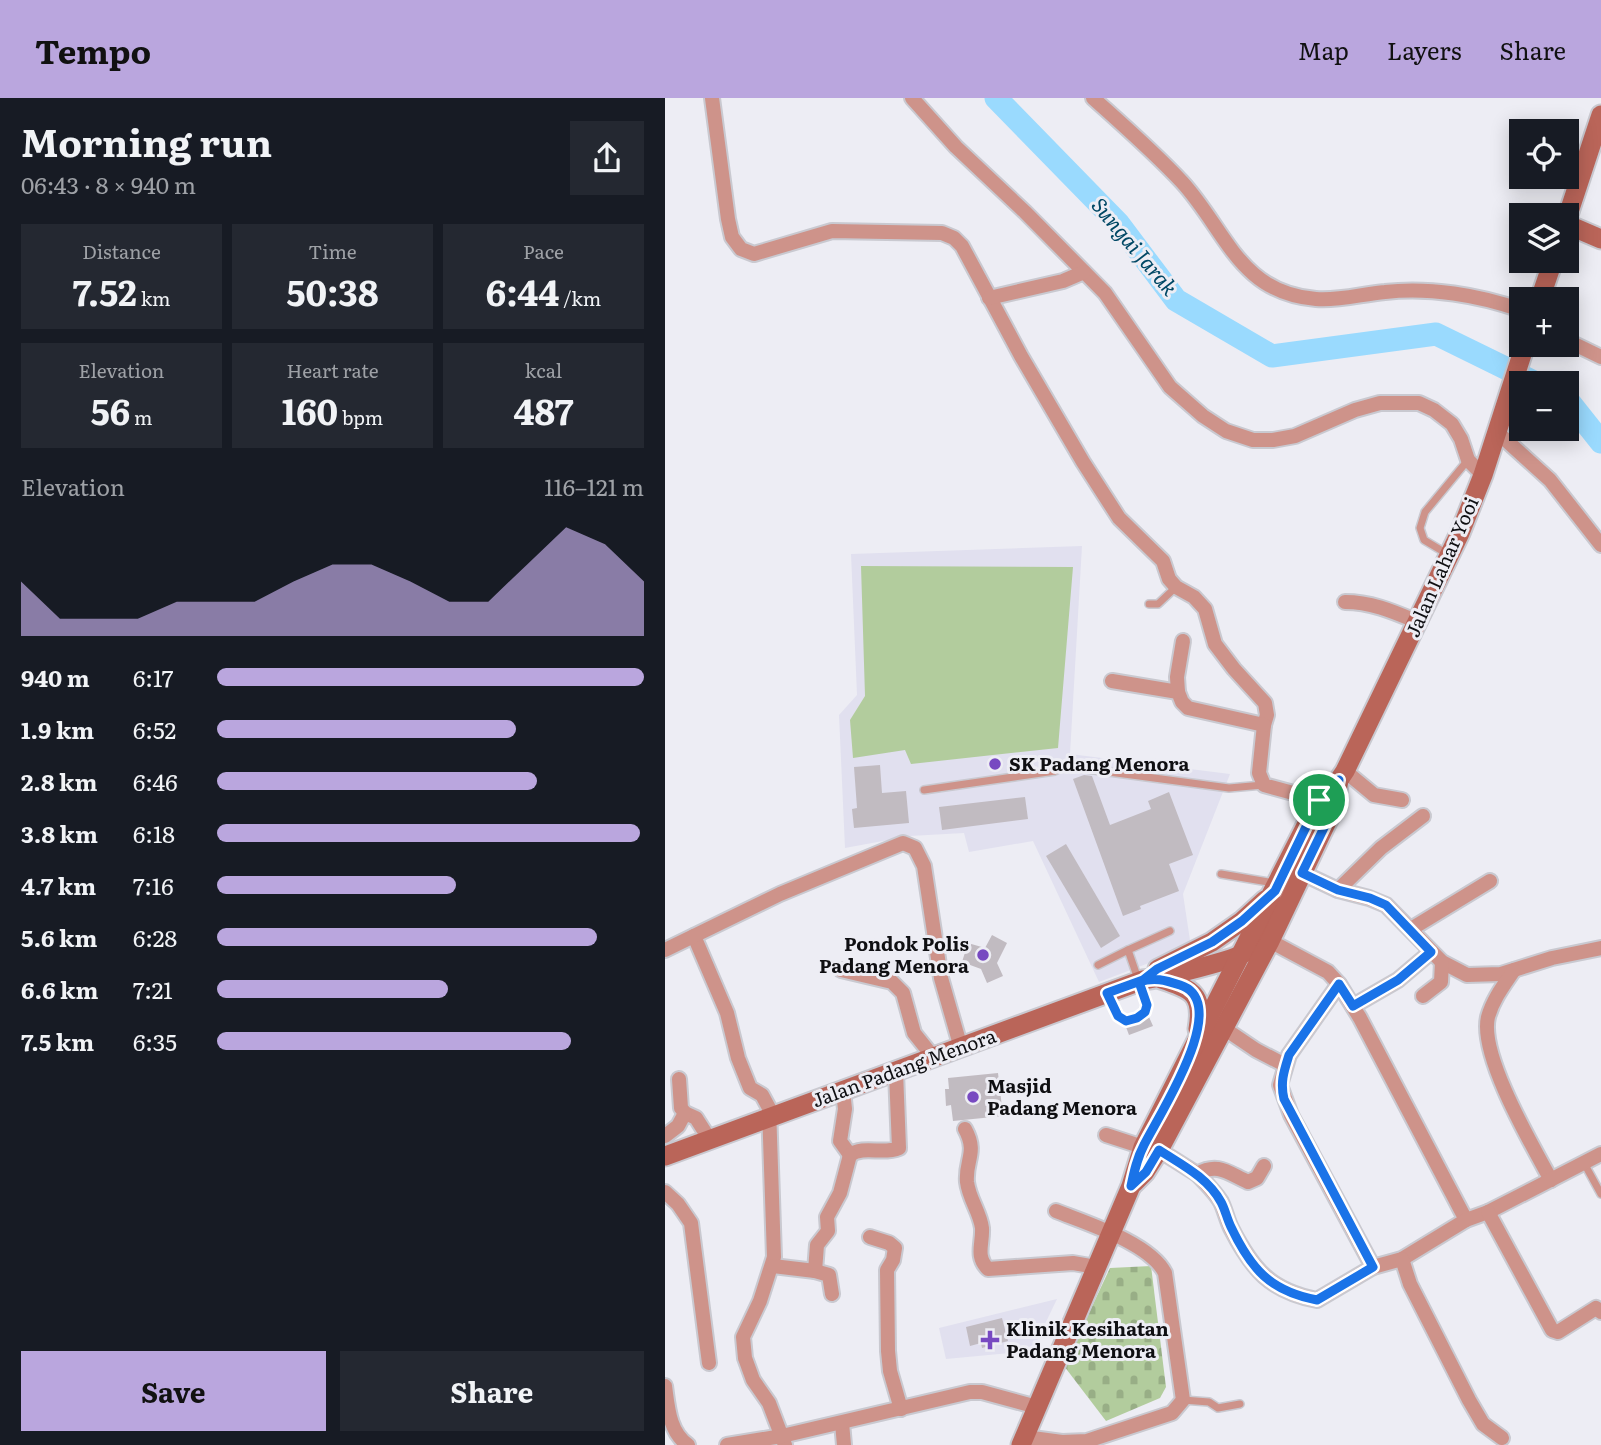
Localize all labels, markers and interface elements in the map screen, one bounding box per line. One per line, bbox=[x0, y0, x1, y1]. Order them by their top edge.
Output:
text: Tempo bbox=[35, 25, 151, 74]
text: Map bbox=[1298, 32, 1349, 67]
text: Layers bbox=[1387, 32, 1461, 67]
text: Share bbox=[1499, 32, 1566, 67]
text: Morning run bbox=[21, 112, 272, 169]
map controls bbox=[1509, 119, 1579, 441]
button: locate bbox=[1509, 119, 1579, 189]
button: share bbox=[570, 121, 644, 195]
text: 06:43 · 8 × 940 m bbox=[21, 167, 196, 201]
water label: Sungai Jarak bbox=[1086, 190, 1187, 302]
button: layers bbox=[1509, 203, 1579, 273]
text: Distance bbox=[82, 237, 161, 265]
text: Time bbox=[308, 237, 357, 265]
text: Pace bbox=[523, 237, 564, 265]
text: 7.52 bbox=[72, 265, 137, 317]
text: 50:38 bbox=[287, 265, 379, 317]
text: 6:44 bbox=[486, 265, 559, 317]
text: km bbox=[137, 284, 171, 312]
text: /km bbox=[559, 284, 601, 312]
button: + bbox=[1509, 287, 1579, 357]
text: Elevation bbox=[79, 356, 164, 384]
text: Heart rate bbox=[286, 356, 379, 384]
text: kcal bbox=[525, 356, 562, 384]
button: − bbox=[1509, 371, 1579, 441]
text: 56 bbox=[91, 384, 130, 436]
text: 160 bbox=[282, 384, 338, 436]
text: 487 bbox=[513, 384, 574, 436]
text: m bbox=[130, 403, 152, 431]
text: bpm bbox=[338, 403, 383, 431]
text: Elevation bbox=[21, 469, 125, 503]
text: 116–121 m bbox=[544, 469, 644, 503]
street label: Jalan Lahar Yooi bbox=[1398, 492, 1485, 641]
text: 940 m bbox=[21, 660, 90, 694]
text: 6:17 bbox=[133, 660, 173, 694]
text: 1.9 km bbox=[21, 712, 94, 746]
text: 6:52 bbox=[133, 712, 176, 746]
place label: SK Padang Menora bbox=[1009, 749, 1189, 777]
marker: SK Padang Menora bbox=[987, 756, 1003, 772]
text: 2.8 km bbox=[21, 764, 97, 798]
text: 6:46 bbox=[133, 764, 178, 798]
pin bbox=[1289, 770, 1349, 830]
icon: arrive bbox=[1300, 781, 1338, 819]
text: 3.8 km bbox=[21, 816, 98, 850]
text: 6:18 bbox=[133, 816, 175, 850]
text: 4.7 km bbox=[21, 868, 96, 902]
text: 7:16 bbox=[133, 868, 174, 902]
text: 5.6 km bbox=[21, 920, 97, 954]
text: 6:28 bbox=[133, 920, 177, 954]
place label: Pondok Polis Padang Menora bbox=[819, 929, 969, 979]
marker: Pondok Polis Padang Menora bbox=[975, 947, 991, 963]
text: 6.6 km bbox=[21, 972, 98, 1006]
text: 7:21 bbox=[133, 972, 173, 1006]
street label: Jalan Padang Menora bbox=[808, 1020, 1000, 1113]
text: 7.5 km bbox=[21, 1024, 94, 1058]
text: 6:35 bbox=[133, 1024, 177, 1058]
place label: Masjid Padang Menora bbox=[987, 1071, 1137, 1121]
marker: Masjid Padang Menora bbox=[965, 1089, 981, 1105]
place label: Klinik Kesihatan Padang Menora bbox=[1006, 1314, 1169, 1364]
marker: Klinik Kesihatan Padang Menora bbox=[980, 1330, 1000, 1350]
button: Save bbox=[21, 1351, 326, 1431]
button: Share bbox=[340, 1351, 644, 1431]

